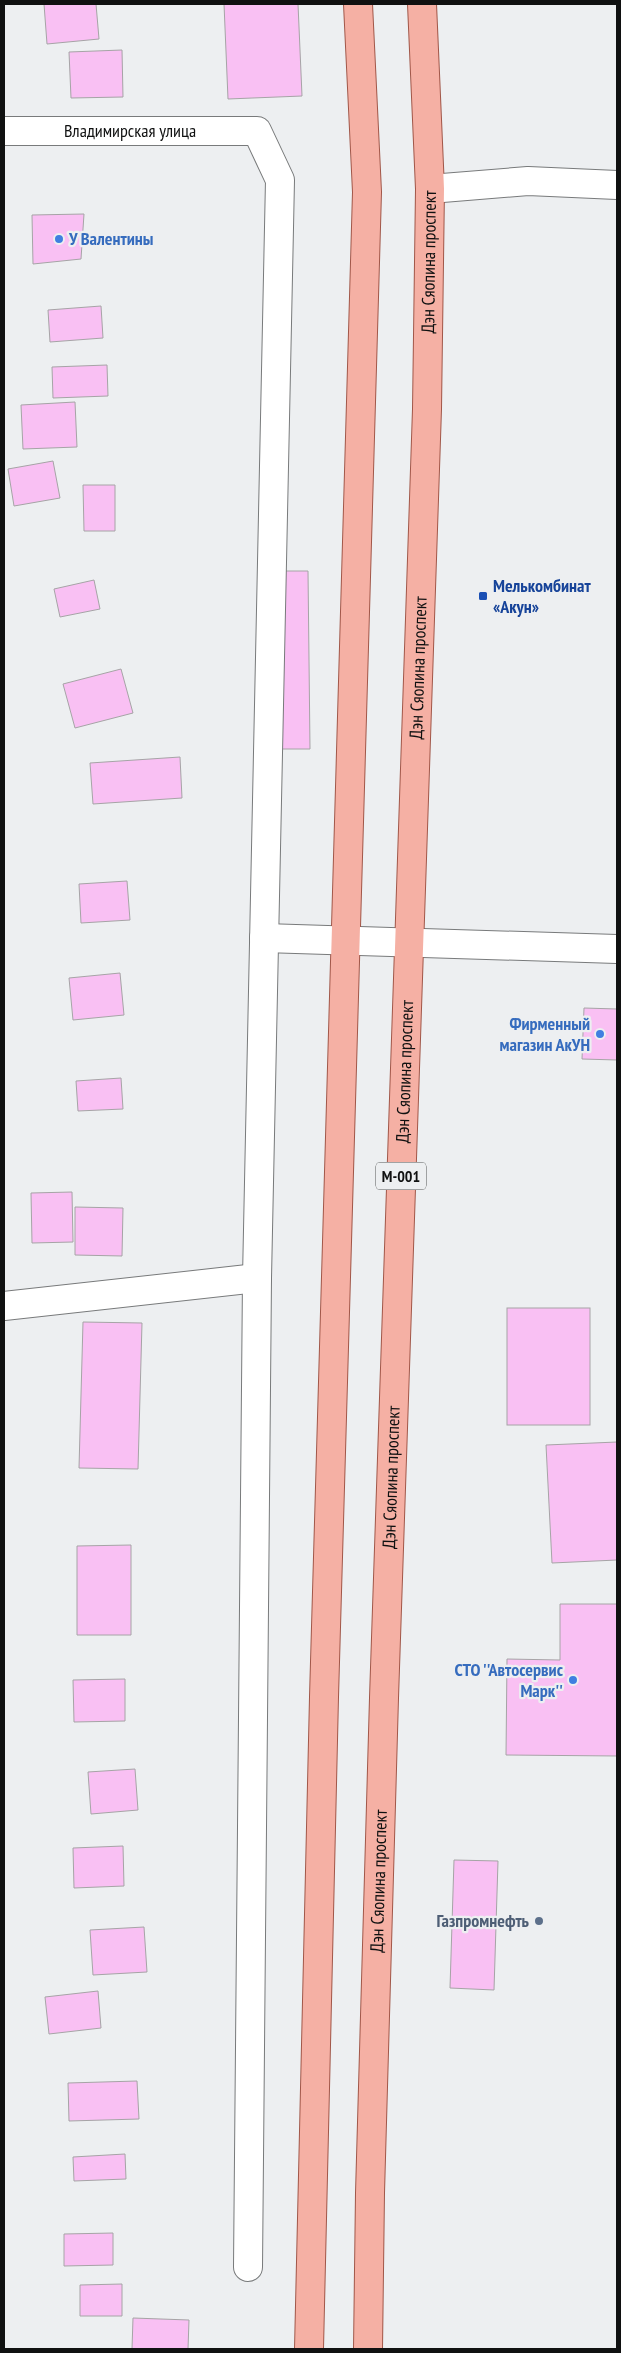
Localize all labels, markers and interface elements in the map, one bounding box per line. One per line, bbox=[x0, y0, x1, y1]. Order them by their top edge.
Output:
street label: Владимирская улица bbox=[64, 119, 196, 142]
street label: Дэн Сяопина проспект bbox=[416, 190, 441, 334]
place label: У Валентины bbox=[68, 227, 153, 250]
marker: У Валентины bbox=[53, 233, 65, 245]
place label: Мелькомбинат «Акун» bbox=[493, 574, 591, 618]
marker: Мелькомбинат «Акун» bbox=[477, 590, 489, 602]
street label: Дэн Сяопина проспект bbox=[404, 596, 432, 740]
street label: Дэн Сяопина проспект bbox=[391, 999, 418, 1143]
place label: Фирменный магазин АкУН bbox=[500, 1012, 590, 1056]
marker: Фирменный магазин АкУН bbox=[594, 1028, 606, 1040]
road number: M-001 bbox=[376, 1162, 426, 1190]
street label: Дэн Сяопина проспект bbox=[377, 1405, 405, 1549]
place label: СТО ''Автосервис Марк'' bbox=[454, 1658, 564, 1702]
marker: СТО ''Автосервис Марк'' bbox=[567, 1674, 579, 1686]
street label: Дэн Сяопина проспект bbox=[365, 1809, 392, 1953]
place label: Газпромнефть bbox=[436, 1909, 530, 1932]
marker: Газпромнефть bbox=[533, 1915, 545, 1927]

